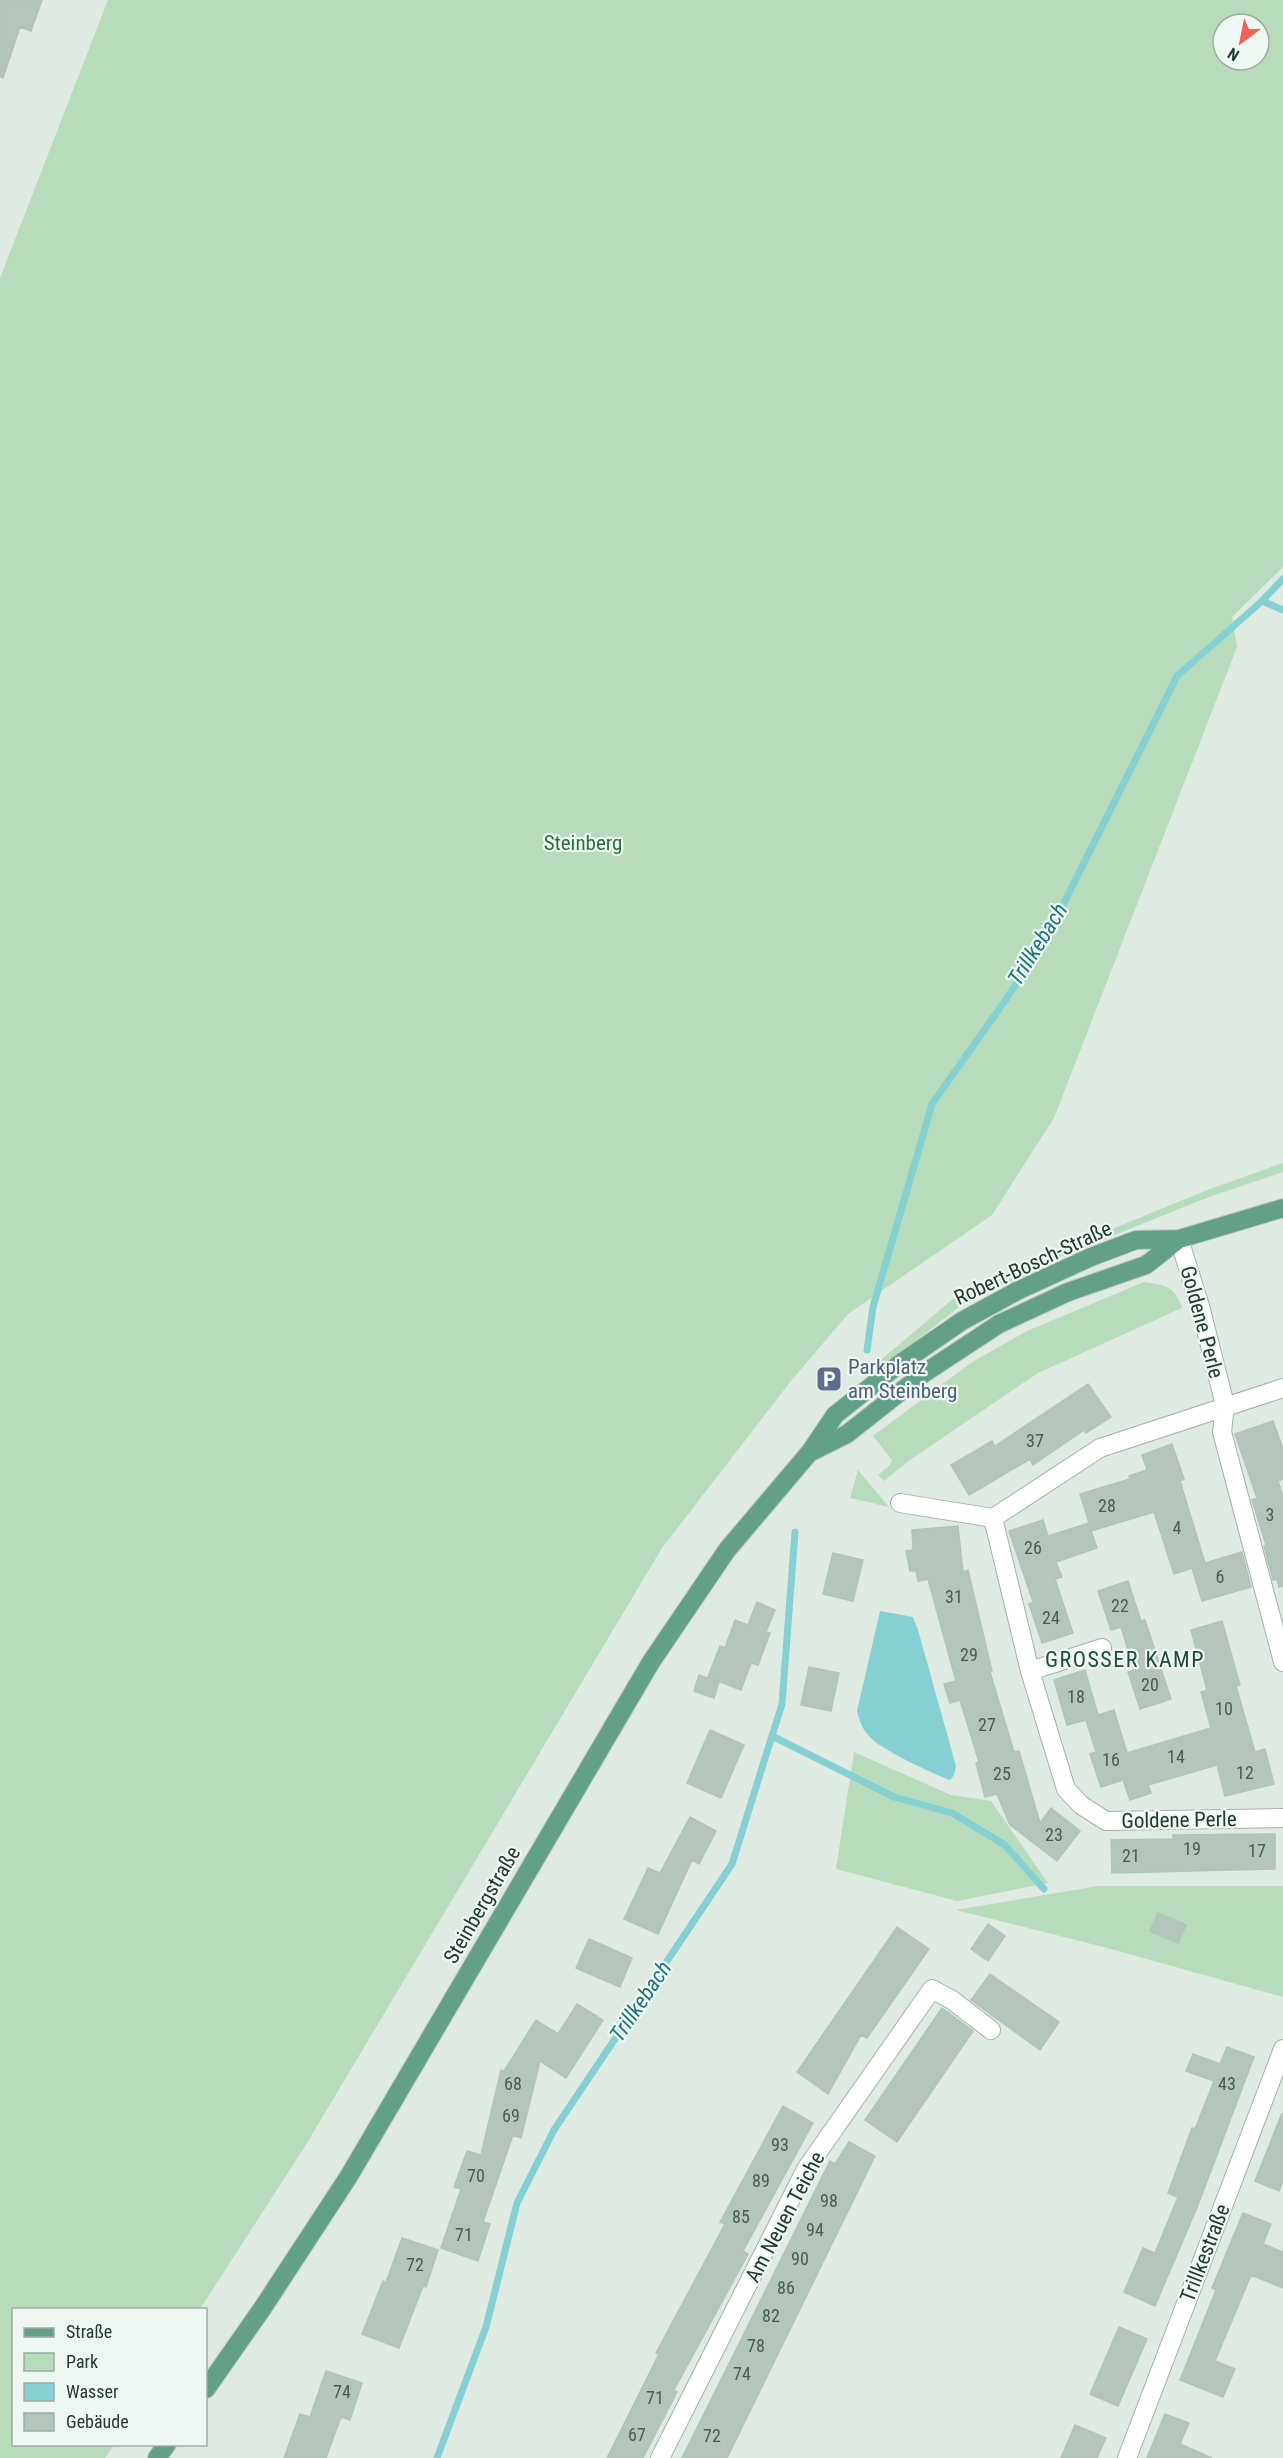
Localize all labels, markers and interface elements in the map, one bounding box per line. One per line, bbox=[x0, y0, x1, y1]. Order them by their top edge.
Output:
north arrow bbox=[1211, 12, 1271, 72]
text: N bbox=[1224, 44, 1243, 65]
park label: Steinberg bbox=[544, 831, 622, 855]
water label: Trillkebach bbox=[1002, 899, 1072, 990]
street label: Robert-Bosch-Straße bbox=[951, 1216, 1116, 1310]
street label: Goldene Perle bbox=[1175, 1263, 1229, 1381]
place label: Parkplatz am Steinberg bbox=[848, 1355, 957, 1403]
parking icon: Parkplatz am Steinberg bbox=[814, 1364, 844, 1394]
house number: 37 bbox=[1026, 1430, 1044, 1451]
house number: 28 bbox=[1098, 1495, 1116, 1516]
house number: 3 bbox=[1266, 1504, 1274, 1525]
house number: 4 bbox=[1173, 1517, 1182, 1538]
house number: 26 bbox=[1024, 1537, 1042, 1558]
house number: 6 bbox=[1216, 1566, 1224, 1587]
house number: 31 bbox=[945, 1586, 963, 1607]
house number: 22 bbox=[1111, 1595, 1129, 1616]
house number: 24 bbox=[1042, 1607, 1060, 1628]
house number: 29 bbox=[960, 1644, 978, 1665]
district label: GROSSER KAMP bbox=[1045, 1647, 1205, 1672]
house number: 20 bbox=[1141, 1674, 1159, 1695]
house number: 18 bbox=[1067, 1686, 1085, 1707]
house number: 10 bbox=[1215, 1698, 1233, 1719]
house number: 27 bbox=[978, 1714, 996, 1735]
house number: 14 bbox=[1167, 1746, 1185, 1767]
house number: 16 bbox=[1102, 1749, 1120, 1770]
house number: 12 bbox=[1236, 1762, 1254, 1783]
house number: 25 bbox=[993, 1763, 1011, 1784]
street label: Goldene Perle bbox=[1121, 1807, 1237, 1833]
house number: 23 bbox=[1045, 1824, 1063, 1845]
house number: 19 bbox=[1183, 1838, 1201, 1859]
house number: 17 bbox=[1248, 1840, 1266, 1861]
street label: Steinbergstraße bbox=[439, 1842, 525, 1968]
house number: 21 bbox=[1122, 1845, 1140, 1866]
water label: Trillkebach bbox=[604, 1956, 676, 2046]
house number: 68 bbox=[504, 2073, 522, 2094]
house number: 43 bbox=[1218, 2073, 1236, 2094]
house number: 69 bbox=[502, 2105, 520, 2126]
house number: 93 bbox=[771, 2134, 789, 2155]
street label: Am Neuen Teiche bbox=[740, 2147, 830, 2286]
house number: 70 bbox=[467, 2165, 485, 2186]
house number: 89 bbox=[752, 2170, 770, 2191]
house number: 98 bbox=[820, 2190, 838, 2211]
street label: Trillkestraße bbox=[1175, 2201, 1235, 2305]
house number: 85 bbox=[732, 2206, 750, 2227]
house number: 94 bbox=[806, 2219, 824, 2240]
house number: 71 bbox=[455, 2224, 473, 2245]
house number: 90 bbox=[791, 2248, 809, 2269]
house number: 72 bbox=[406, 2254, 424, 2275]
house number: 86 bbox=[777, 2277, 795, 2298]
house number: 82 bbox=[762, 2305, 780, 2326]
legend bbox=[12, 2308, 207, 2446]
text: Straße bbox=[66, 2321, 112, 2342]
house number: 78 bbox=[747, 2335, 765, 2356]
text: Park bbox=[66, 2351, 98, 2372]
house number: 74 bbox=[733, 2363, 751, 2384]
text: Wasser bbox=[66, 2381, 119, 2402]
house number: 74 bbox=[333, 2381, 351, 2402]
house number: 71 bbox=[646, 2387, 664, 2408]
text: Gebäude bbox=[66, 2411, 129, 2432]
house number: 67 bbox=[628, 2424, 646, 2445]
house number: 72 bbox=[703, 2425, 721, 2446]

